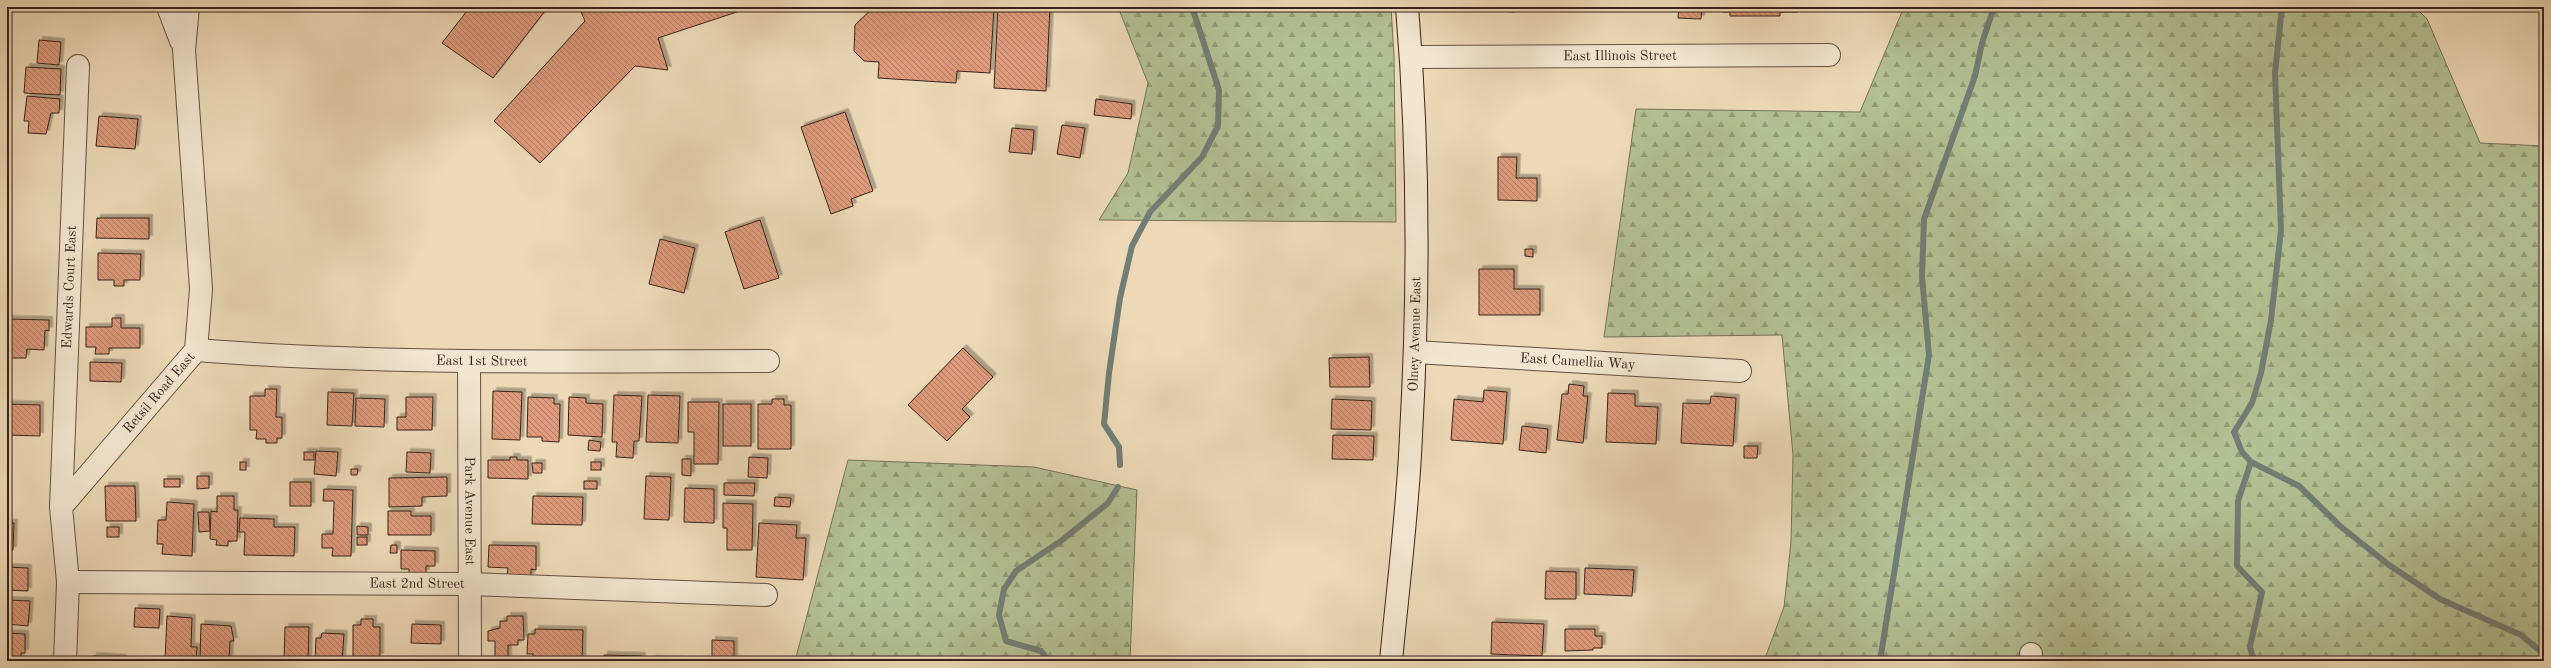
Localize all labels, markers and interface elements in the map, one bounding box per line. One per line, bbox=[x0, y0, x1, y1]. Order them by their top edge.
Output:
street label: East Illinois Street bbox=[1563, 49, 1677, 63]
street label: Edwards Court East bbox=[60, 225, 79, 349]
street label: Olney Avenue East bbox=[1406, 276, 1423, 392]
street label: Retsil Road East bbox=[121, 350, 198, 436]
street label: East Camellia Way bbox=[1520, 351, 1636, 372]
street label: East 1st Street bbox=[436, 354, 528, 368]
street label: Park Avenue East bbox=[462, 457, 477, 566]
street label: East 2nd Street bbox=[369, 576, 465, 591]

